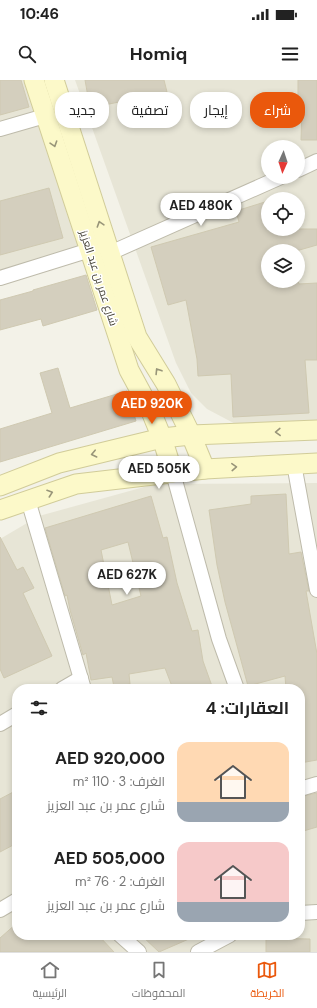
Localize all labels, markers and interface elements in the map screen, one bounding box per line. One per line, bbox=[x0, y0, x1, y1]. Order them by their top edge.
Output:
text: 10:46 bbox=[20, 4, 59, 24]
text: Homiq bbox=[130, 42, 187, 66]
icon: search bbox=[16, 43, 38, 65]
icon: menu bbox=[279, 43, 301, 65]
chip: جديد bbox=[55, 92, 109, 128]
chip: تصفية bbox=[117, 92, 182, 128]
chip: إيجار bbox=[190, 92, 242, 128]
chip: شراء bbox=[250, 92, 305, 128]
one-way arrow bbox=[50, 140, 58, 147]
north arrow bbox=[261, 140, 305, 184]
map controls bbox=[261, 140, 305, 288]
button: locate bbox=[261, 192, 305, 236]
pin: AED 480K bbox=[160, 193, 242, 227]
text: AED 480K bbox=[169, 197, 233, 214]
one-way arrow bbox=[97, 221, 105, 228]
street label: شارع عمر بن عبد العزيز bbox=[76, 227, 121, 328]
button: layers bbox=[261, 244, 305, 288]
one-way arrow bbox=[156, 368, 163, 375]
pin: AED 920K bbox=[111, 391, 193, 425]
text: AED 920K bbox=[121, 395, 183, 412]
one-way arrow bbox=[275, 427, 281, 436]
one-way arrow bbox=[91, 450, 97, 458]
pin: AED 505K bbox=[118, 456, 200, 490]
text: AED 505K bbox=[128, 460, 190, 477]
one-way arrow bbox=[231, 463, 237, 471]
one-way arrow bbox=[46, 489, 53, 497]
pin: AED 627K bbox=[86, 562, 168, 596]
text: AED 627K bbox=[97, 566, 157, 583]
icon: filters bbox=[28, 697, 50, 719]
text: العقارات: 4 bbox=[205, 697, 289, 719]
text: AED 920,000 bbox=[55, 747, 165, 769]
icon: home bbox=[209, 758, 257, 806]
text: الغرف: 3 · 110 m² bbox=[73, 773, 165, 790]
text: شارع عمر بن عبد العزيز bbox=[47, 797, 165, 814]
text: AED 505,000 bbox=[54, 847, 165, 869]
icon: home bbox=[209, 858, 257, 906]
text: الغرف: 2 · 76 m² bbox=[75, 873, 165, 890]
text: شارع عمر بن عبد العزيز bbox=[47, 897, 165, 914]
tab: الرئيسية bbox=[32, 959, 67, 1003]
tab: المحفوظات bbox=[132, 959, 185, 1003]
tab: الخريطة bbox=[250, 959, 285, 1003]

